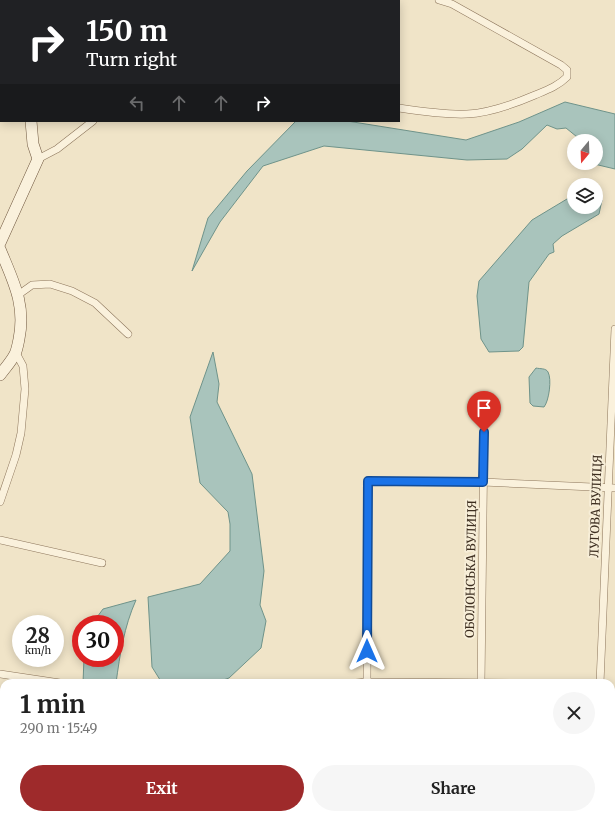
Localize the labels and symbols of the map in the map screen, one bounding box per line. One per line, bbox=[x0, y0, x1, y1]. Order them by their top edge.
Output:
north arrow bbox=[567, 134, 603, 170]
pin bbox=[467, 391, 501, 432]
street label: ЛУГОВА ВУЛИЦЯ bbox=[586, 454, 605, 558]
street label: ОБОЛОНСЬКА ВУЛИЦЯ bbox=[462, 500, 479, 638]
speed limit sign: 30 bbox=[72, 615, 124, 667]
position arrow bbox=[346, 630, 388, 672]

